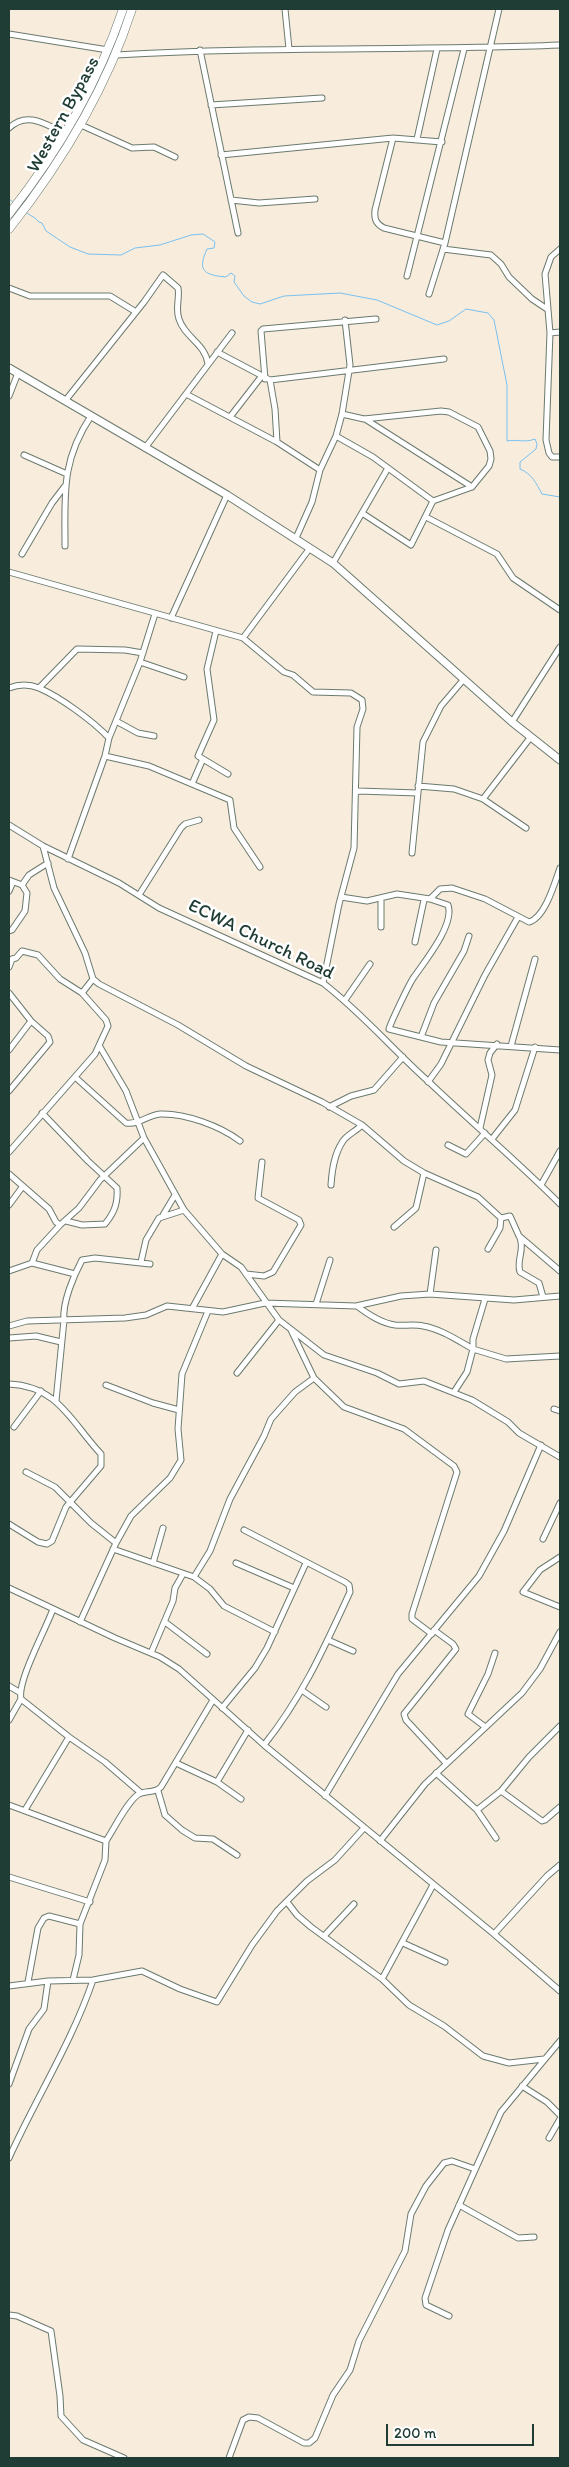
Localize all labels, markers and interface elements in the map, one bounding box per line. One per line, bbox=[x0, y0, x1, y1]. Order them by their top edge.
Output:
street label: Western Bypass bbox=[23, 53, 105, 177]
street label: ECWA Church Road bbox=[184, 895, 338, 985]
scale bar bbox=[389, 2414, 536, 2446]
text: 200 m bbox=[394, 2424, 436, 2442]

